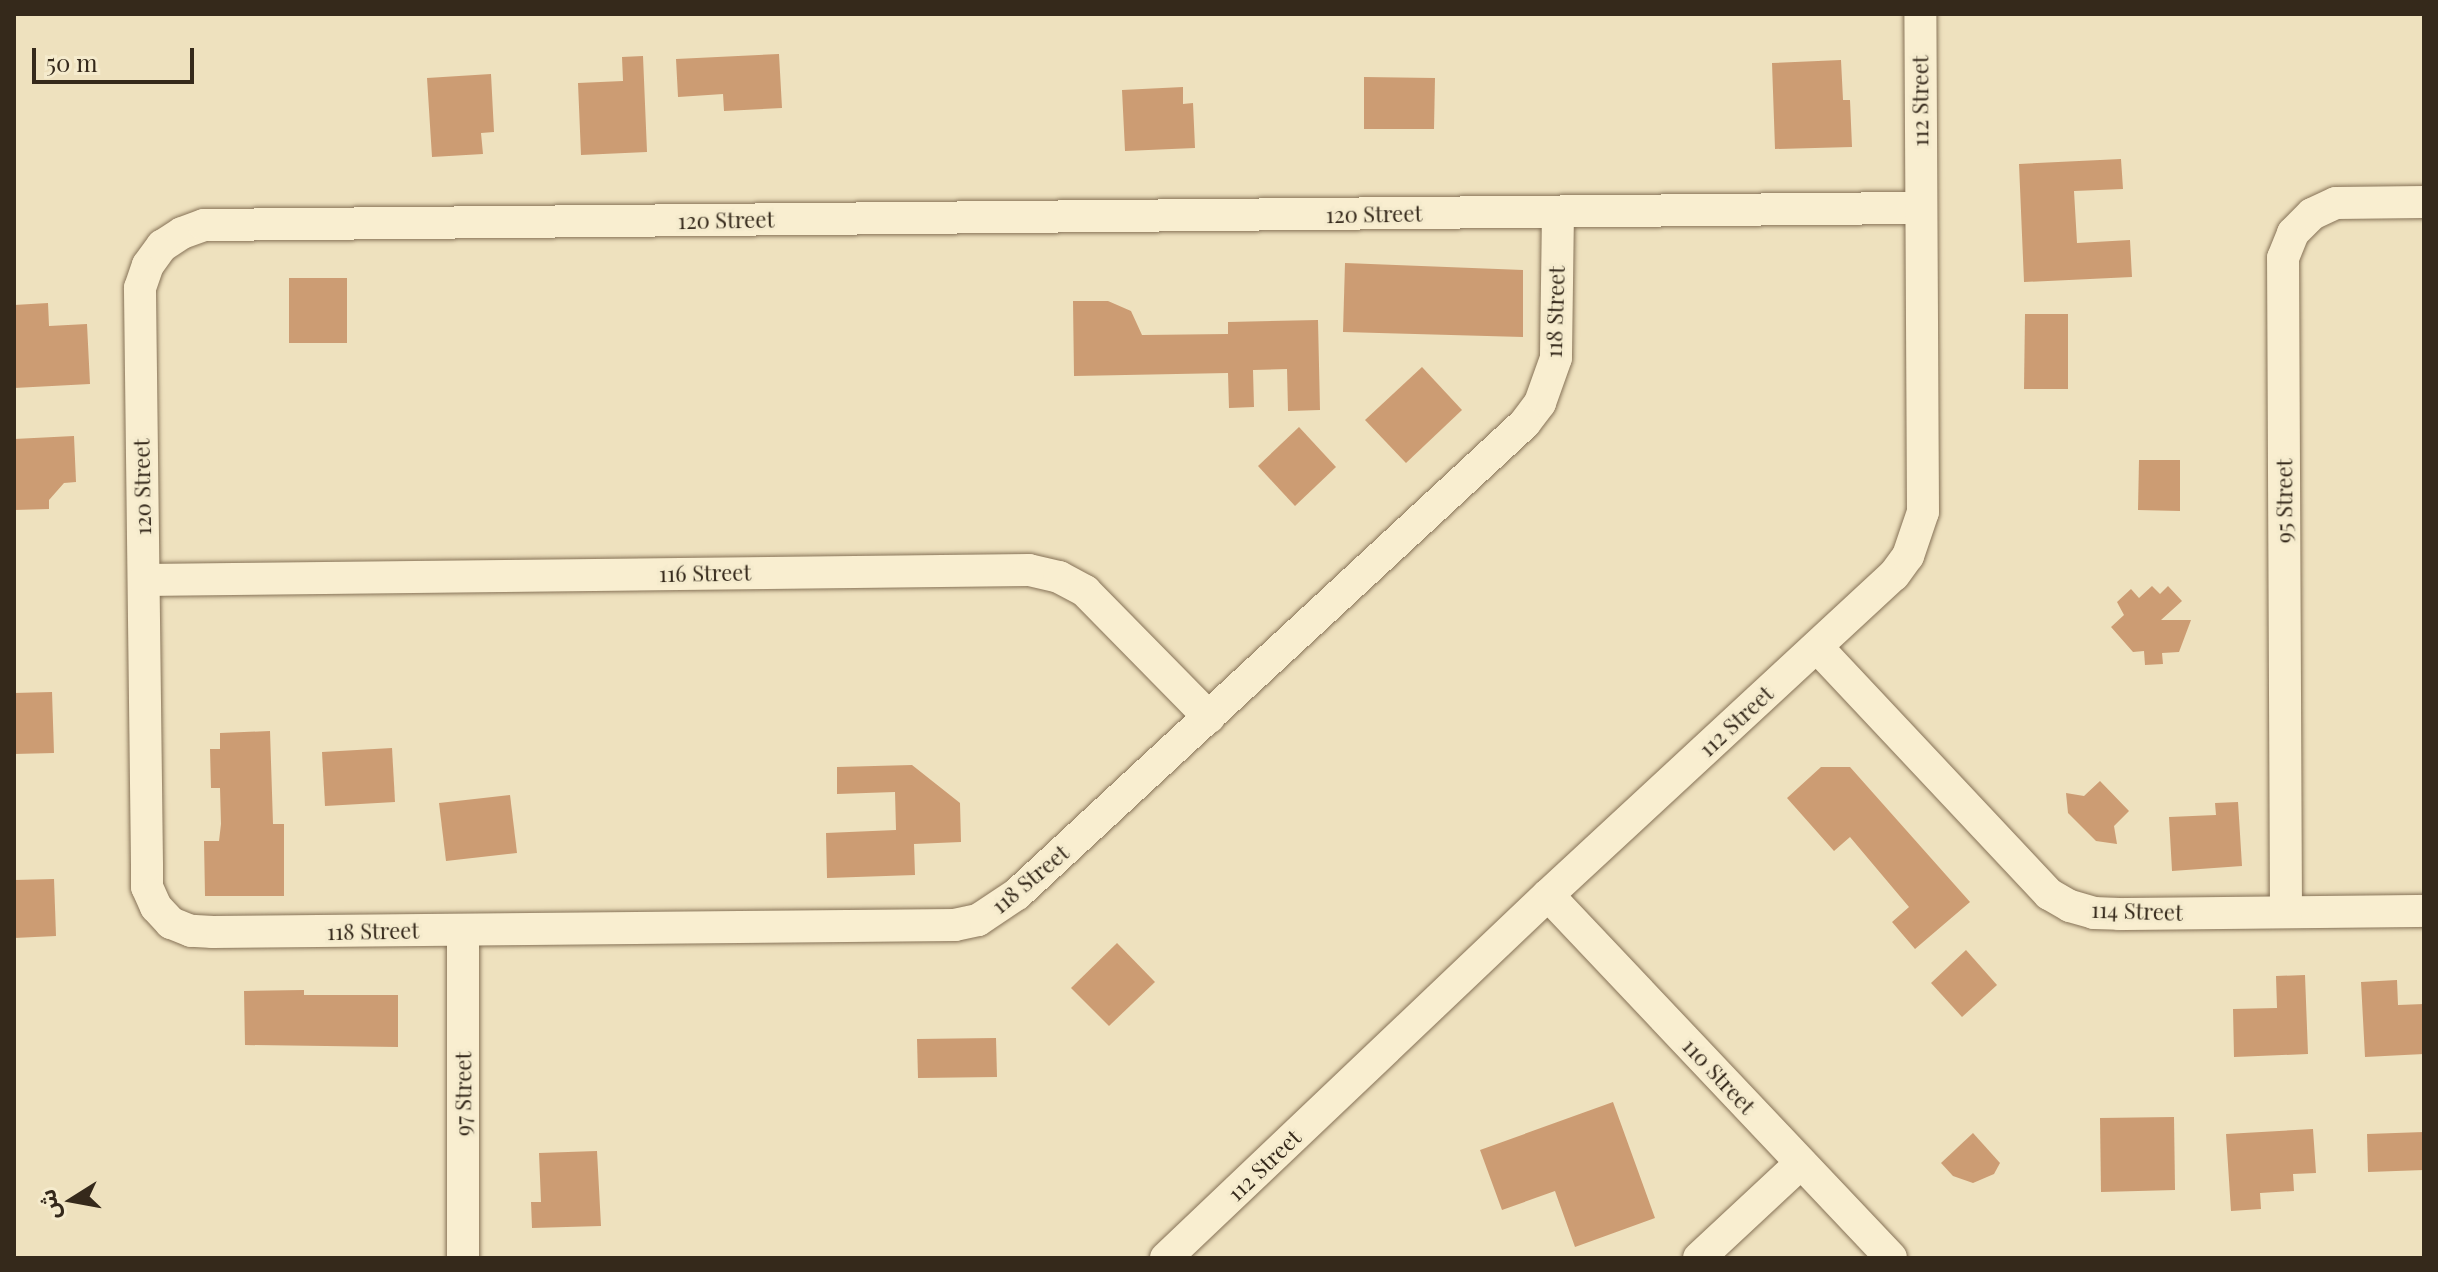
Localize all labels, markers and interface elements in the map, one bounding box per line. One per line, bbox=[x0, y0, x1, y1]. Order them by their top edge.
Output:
scale bar bbox=[36, 32, 198, 82]
text: 50 m bbox=[46, 46, 98, 78]
street label: 112 Street bbox=[1907, 55, 1933, 147]
street label: 120 Street bbox=[1326, 200, 1422, 228]
street label: 120 Street bbox=[678, 206, 774, 234]
street label: 118 Street bbox=[1540, 265, 1570, 359]
street label: 120 Street bbox=[128, 439, 156, 535]
street label: 95 Street bbox=[2271, 459, 2297, 543]
street label: 116 Street bbox=[659, 559, 751, 587]
street label: 112 Street bbox=[1694, 680, 1778, 762]
street label: 118 Street bbox=[986, 839, 1074, 919]
street label: 114 Street bbox=[2091, 896, 2183, 926]
street label: 118 Street bbox=[327, 917, 419, 945]
street label: 110 Street bbox=[1677, 1033, 1761, 1119]
street label: 97 Street bbox=[450, 1052, 476, 1136]
street label: 112 Street bbox=[1222, 1124, 1306, 1206]
north arrow bbox=[32, 1160, 112, 1240]
text: ش bbox=[31, 1187, 66, 1222]

